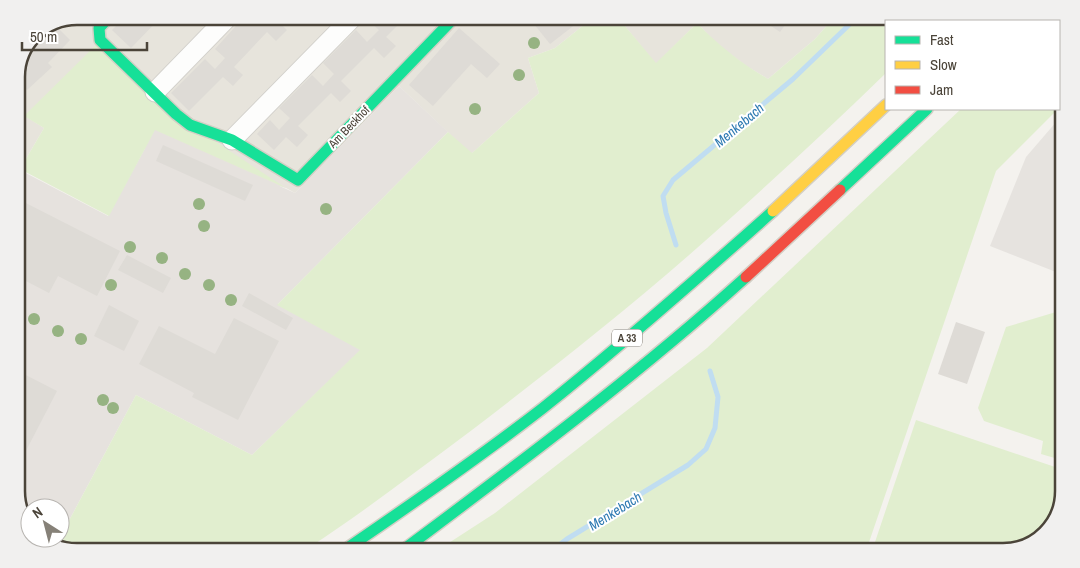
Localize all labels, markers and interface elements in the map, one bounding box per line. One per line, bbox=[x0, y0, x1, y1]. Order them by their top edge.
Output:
scale bar bbox=[22, 20, 148, 52]
legend bbox=[885, 20, 1060, 110]
text: 50 m bbox=[30, 26, 57, 47]
text: Fast bbox=[930, 29, 954, 50]
text: Slow bbox=[930, 54, 957, 75]
text: Jam bbox=[930, 79, 953, 100]
water label: Menkebach bbox=[710, 99, 768, 151]
street label: Am Beckhof bbox=[324, 102, 373, 152]
road number: A 33 bbox=[612, 329, 642, 346]
water label: Menkebach bbox=[585, 488, 645, 534]
north arrow bbox=[20, 498, 70, 548]
text: N bbox=[29, 503, 46, 522]

